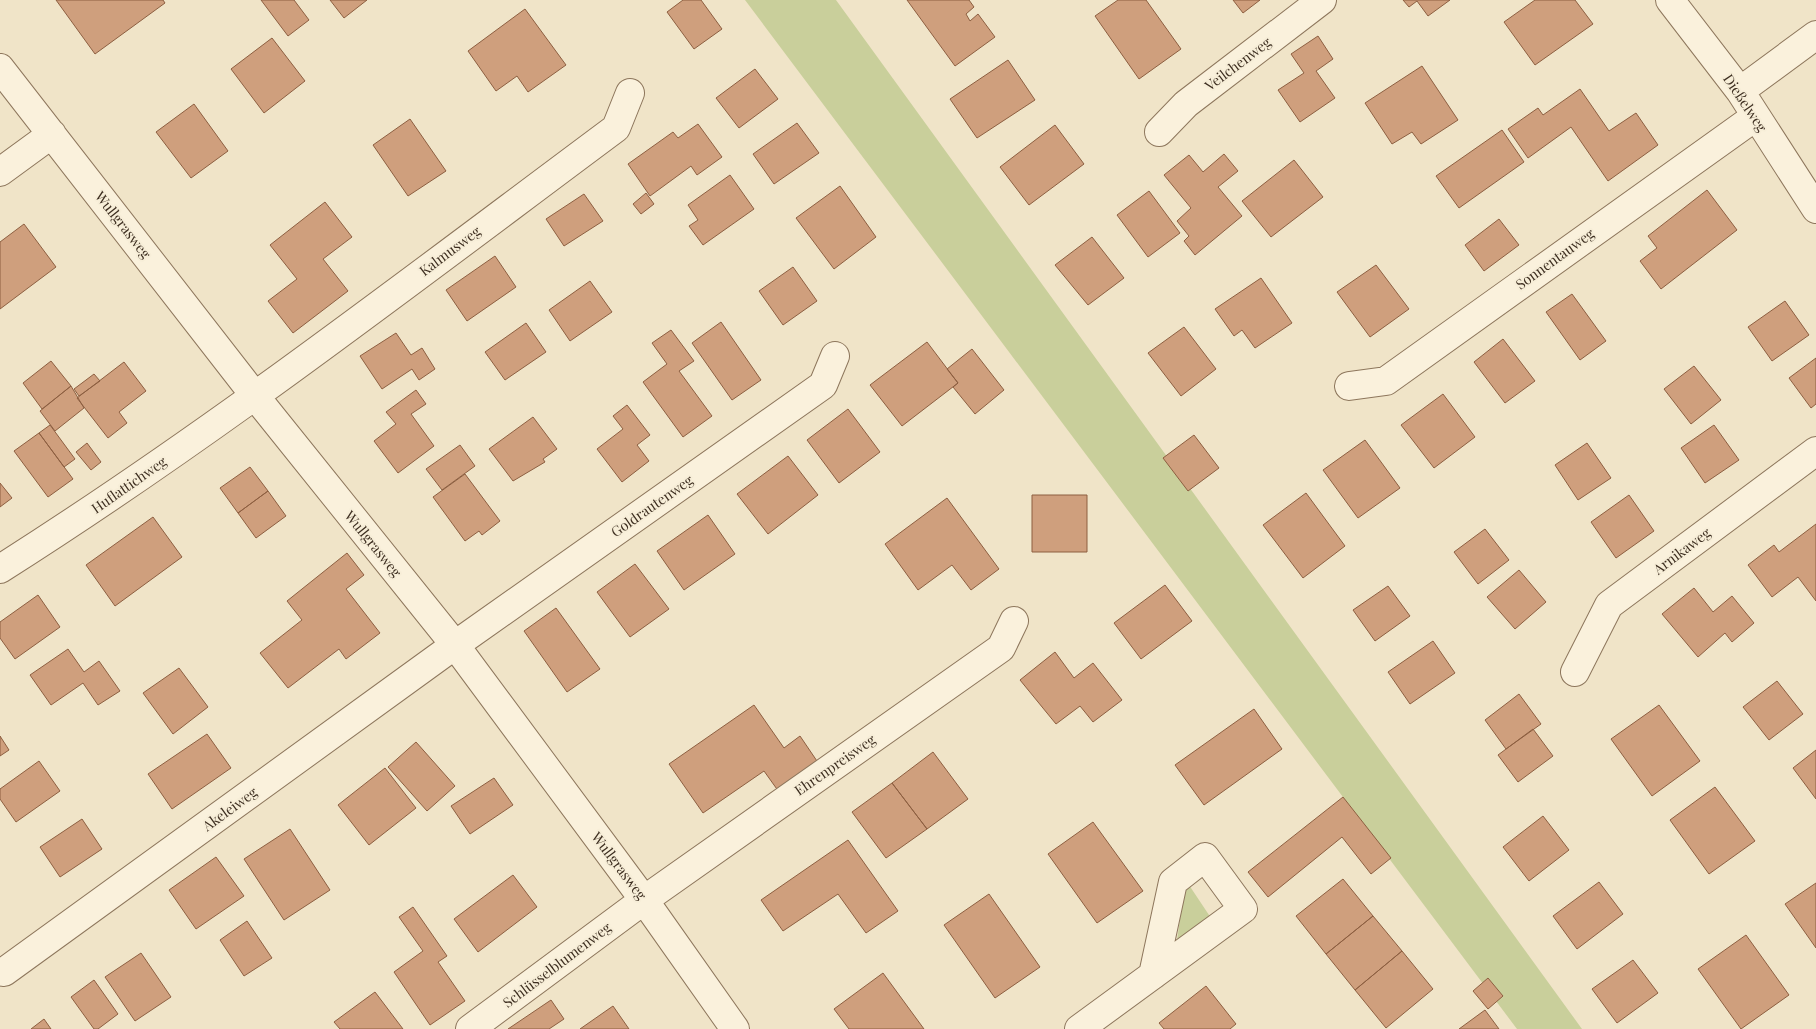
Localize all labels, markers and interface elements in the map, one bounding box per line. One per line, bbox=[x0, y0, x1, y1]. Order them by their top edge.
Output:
street label: Veilchenweg bbox=[1200, 32, 1275, 95]
street label: Dießelweg bbox=[1719, 70, 1772, 136]
street label: Wullgrasweg bbox=[91, 186, 156, 263]
street label: Kalmusweg bbox=[415, 221, 485, 280]
street label: Sonnentauweg bbox=[1512, 223, 1598, 293]
street label: Huflattichweg bbox=[87, 451, 171, 518]
street label: Goldrautenweg bbox=[607, 470, 697, 541]
street label: Wullgrasweg bbox=[340, 506, 406, 581]
street label: Arnikaweg bbox=[1648, 522, 1715, 579]
street label: Ehrenpreisweg bbox=[790, 729, 879, 800]
street label: Akeleiweg bbox=[198, 782, 261, 836]
street label: Wullgrasweg bbox=[587, 827, 652, 904]
street label: Schlüsselblumenweg bbox=[499, 917, 615, 1012]

